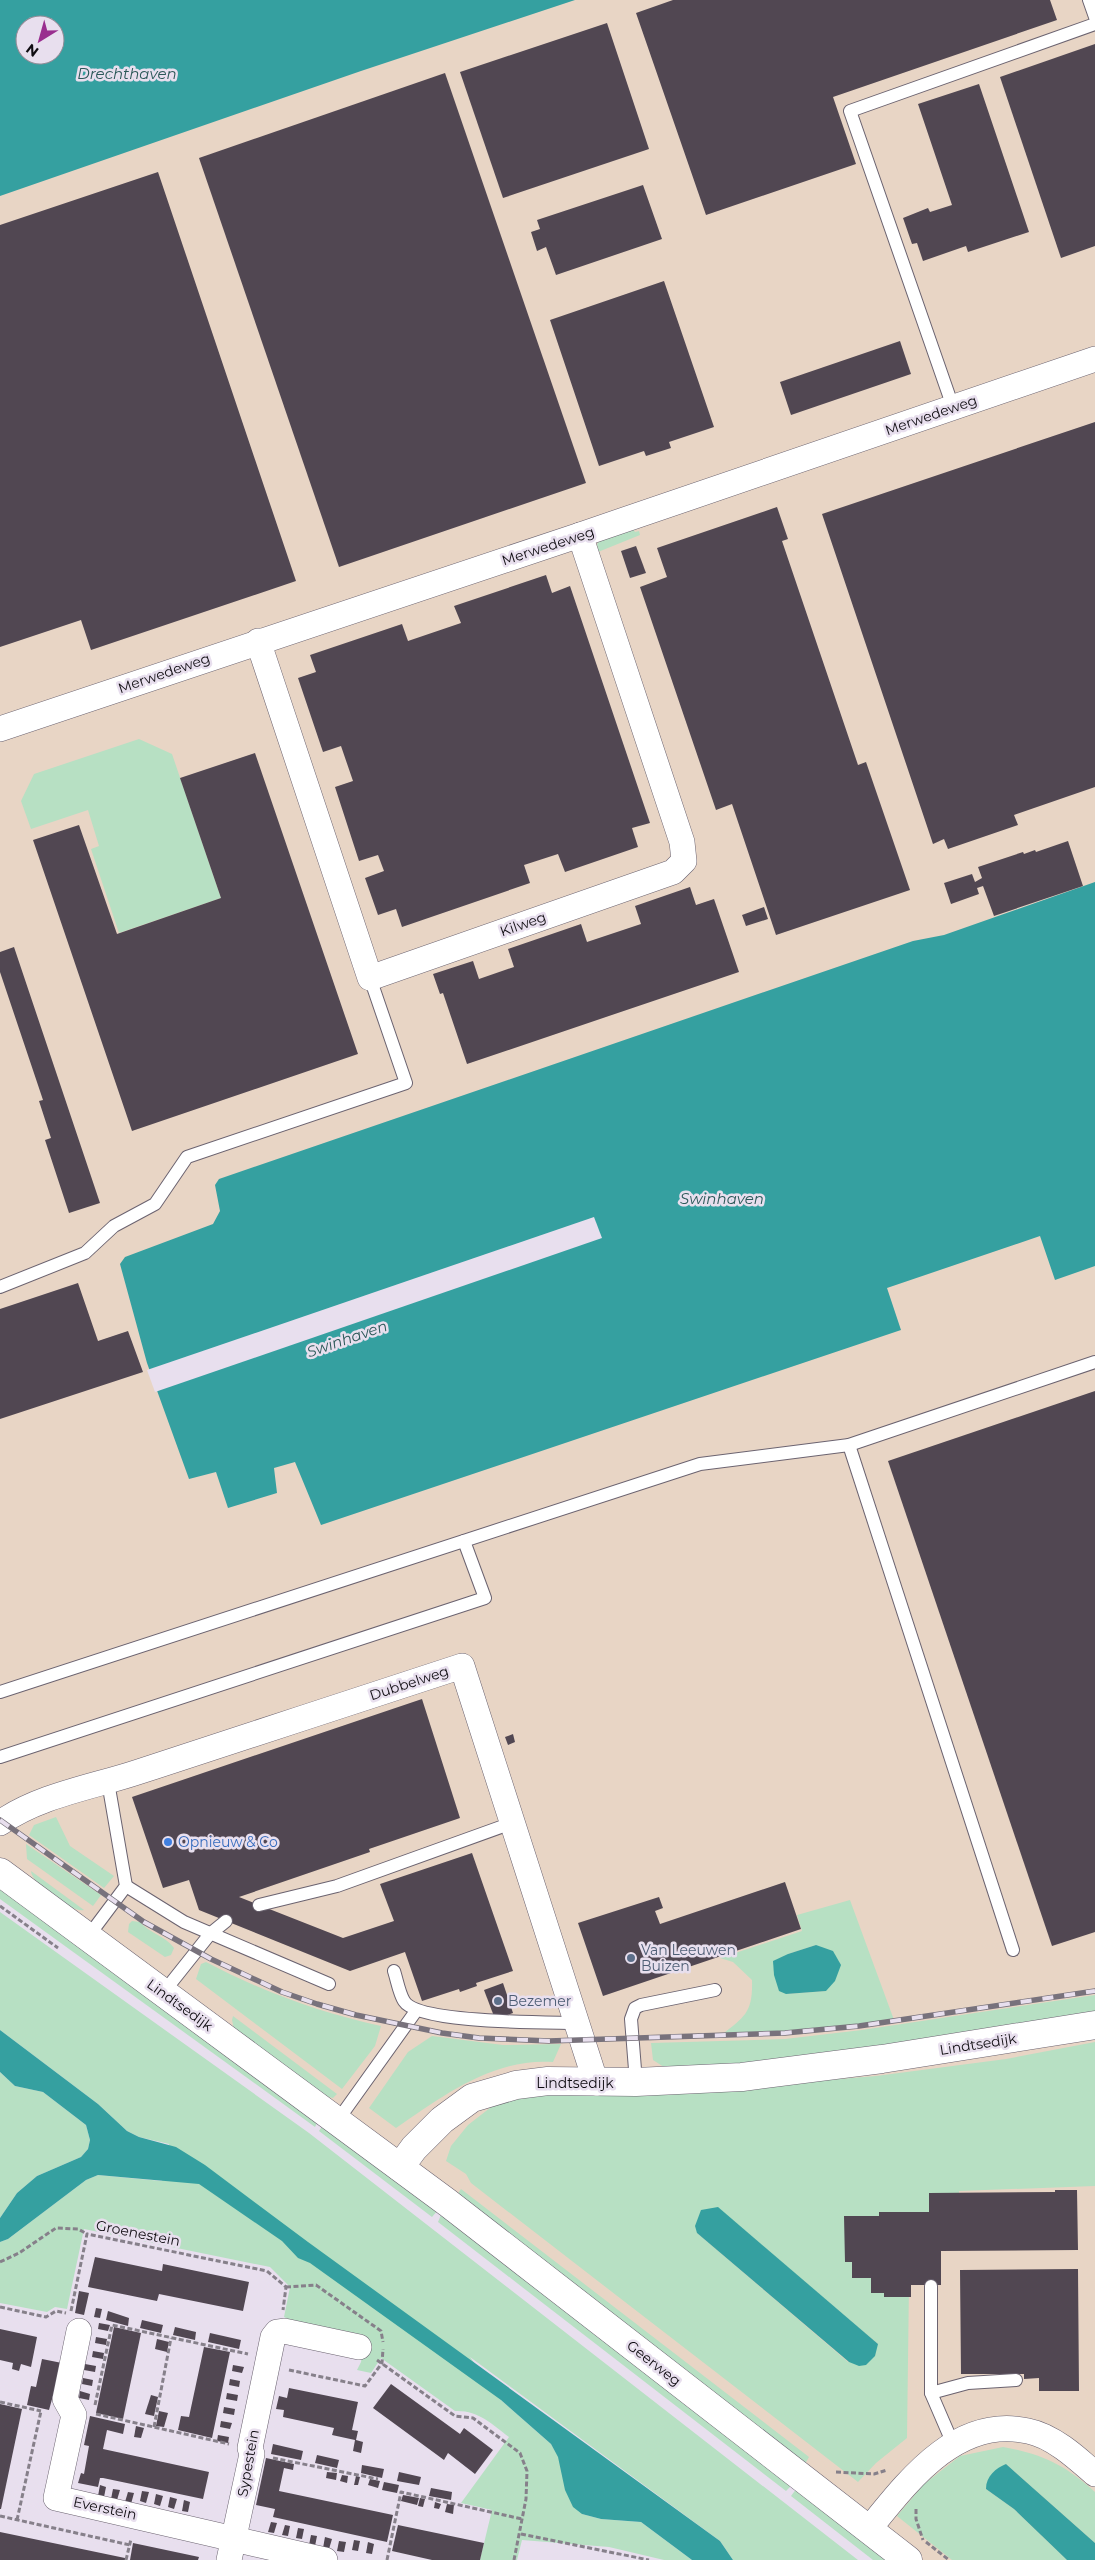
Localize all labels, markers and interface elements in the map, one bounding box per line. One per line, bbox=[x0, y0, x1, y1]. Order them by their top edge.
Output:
north arrow bbox=[15, 15, 65, 65]
text: N bbox=[22, 40, 42, 61]
water label: Drechthaven bbox=[77, 64, 177, 83]
street label: Merwedeweg bbox=[883, 391, 979, 439]
street label: Merwedeweg bbox=[499, 523, 597, 569]
street label: Merwedeweg bbox=[116, 649, 212, 697]
street label: Kilweg bbox=[498, 908, 548, 940]
water label: Swinhaven bbox=[680, 1189, 764, 1208]
water label: Swinhaven bbox=[304, 1316, 390, 1361]
street label: Dubbelweg bbox=[367, 1662, 451, 1704]
place label: Opnieuw & Co bbox=[178, 1833, 278, 1851]
marker: Opnieuw & Co bbox=[162, 1836, 174, 1848]
place label: Van Leeuwen Buizen bbox=[641, 1941, 736, 1975]
marker: Van Leeuwen Buizen bbox=[625, 1952, 637, 1964]
street label: Lindtsedijk bbox=[143, 1975, 217, 2035]
place label: Bezemer bbox=[508, 1992, 572, 2010]
marker: Bezemer bbox=[492, 1995, 504, 2007]
street label: Lindtsedijk bbox=[938, 2029, 1018, 2059]
street label: Lindtsedijk bbox=[536, 2074, 614, 2092]
street label: Groenestein bbox=[94, 2216, 182, 2250]
street label: Geerweg bbox=[623, 2336, 685, 2390]
street label: Sypestein bbox=[233, 2428, 263, 2498]
street label: Everstein bbox=[72, 2492, 138, 2524]

